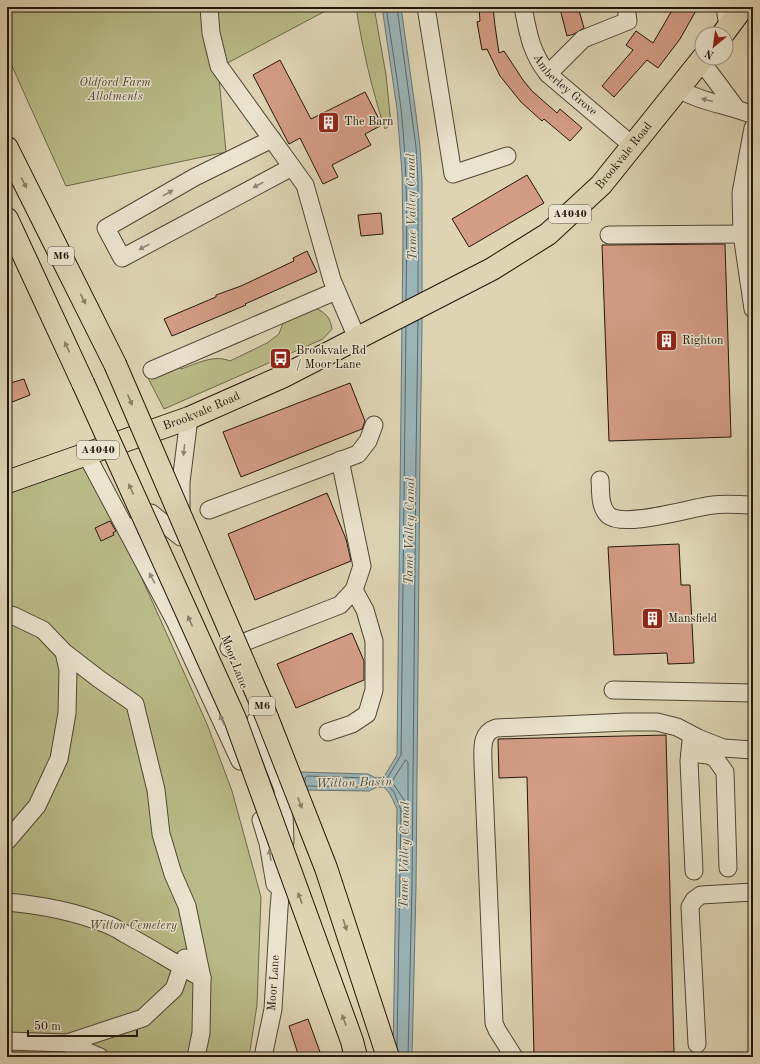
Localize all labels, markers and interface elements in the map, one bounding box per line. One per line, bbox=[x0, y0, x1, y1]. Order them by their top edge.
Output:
north arrow bbox=[694, 26, 734, 66]
text: N bbox=[703, 46, 716, 60]
street label: Amberley Grove bbox=[531, 52, 599, 119]
park label: Oldford Farm Allotments bbox=[79, 77, 151, 103]
one-way arrow bbox=[701, 97, 713, 103]
building icon: The Barn bbox=[316, 109, 342, 135]
place label: The Barn bbox=[344, 116, 394, 128]
street label: Brookvale Road bbox=[594, 120, 655, 192]
water label: Tame Valley Canal bbox=[405, 153, 419, 261]
one-way arrow bbox=[21, 177, 28, 189]
one-way arrow bbox=[252, 182, 264, 188]
one-way arrow bbox=[162, 189, 174, 196]
road number: A4040 bbox=[549, 205, 591, 223]
one-way arrow bbox=[138, 243, 149, 250]
road number: M6 bbox=[48, 247, 74, 265]
one-way arrow bbox=[79, 294, 86, 305]
building icon: Righton bbox=[654, 328, 680, 354]
place label: Righton bbox=[682, 335, 724, 347]
one-way arrow bbox=[64, 342, 70, 353]
bus stop icon: Brookvale Rd / Moor Lane bbox=[268, 345, 294, 371]
place label: Brookvale Rd / Moor Lane bbox=[296, 345, 366, 371]
street label: Brookvale Road bbox=[162, 390, 242, 433]
one-way arrow bbox=[127, 394, 133, 405]
road number: A4040 bbox=[77, 441, 119, 459]
one-way arrow bbox=[181, 444, 188, 456]
water label: Tame Valley Canal bbox=[403, 477, 417, 585]
one-way arrow bbox=[128, 484, 134, 495]
one-way arrow bbox=[149, 573, 156, 584]
building icon: Mansfield bbox=[639, 606, 665, 632]
place label: Mansfield bbox=[668, 613, 717, 625]
one-way arrow bbox=[187, 614, 193, 626]
street label: Moor Lane bbox=[218, 634, 250, 691]
road number: M6 bbox=[249, 697, 275, 715]
one-way arrow bbox=[219, 715, 225, 726]
water label: Witton Basin bbox=[316, 775, 393, 791]
one-way arrow bbox=[298, 798, 304, 810]
water label: Tame Valley Canal bbox=[398, 801, 412, 909]
one-way arrow bbox=[267, 849, 273, 862]
one-way arrow bbox=[296, 891, 302, 903]
one-way arrow bbox=[342, 919, 348, 931]
park label: Witton Cemetery bbox=[89, 920, 178, 932]
street label: Moor Lane bbox=[266, 954, 282, 1011]
scale bar bbox=[28, 1012, 137, 1038]
one-way arrow bbox=[341, 1013, 347, 1025]
text: 50 m bbox=[34, 1020, 61, 1033]

